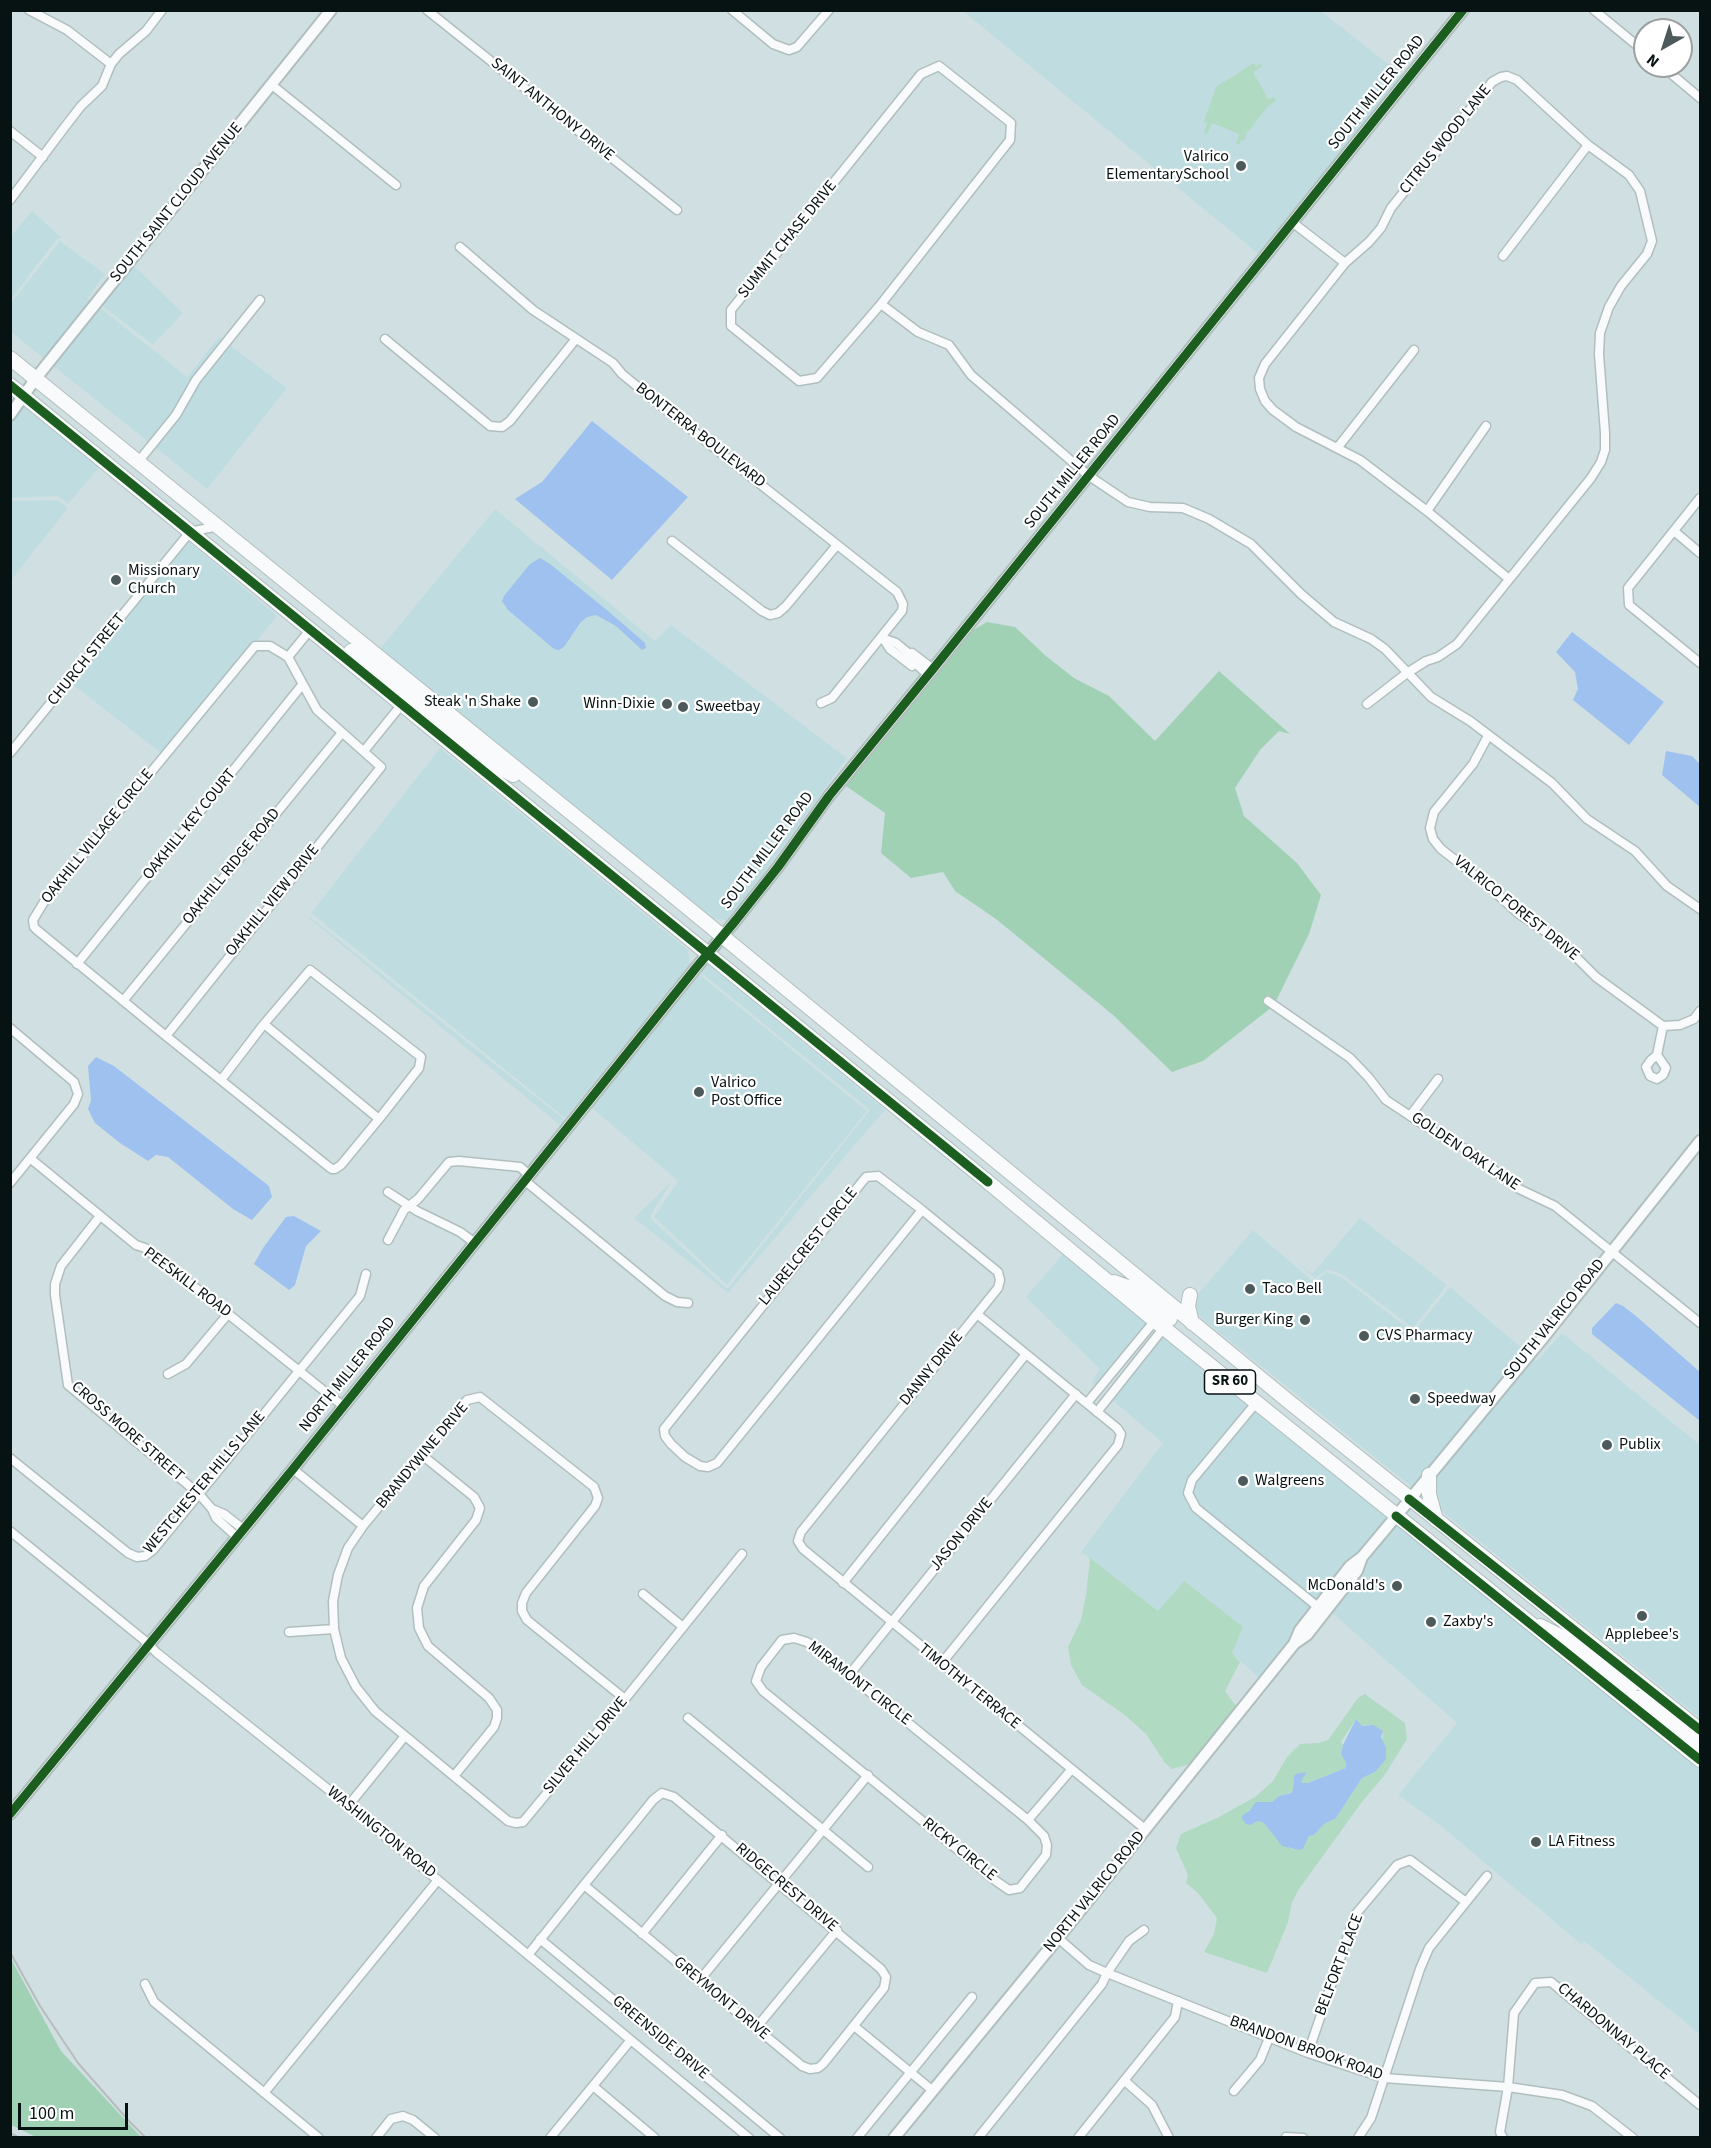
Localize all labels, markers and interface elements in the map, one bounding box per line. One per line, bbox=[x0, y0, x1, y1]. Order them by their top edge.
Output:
north arrow bbox=[1633, 18, 1693, 78]
street label: SOUTH MILLER ROAD bbox=[1325, 32, 1429, 154]
text: N bbox=[1642, 49, 1664, 72]
street label: SAINT ANTHONY DRIVE bbox=[486, 54, 618, 166]
street label: CITRUS WOOD LANE bbox=[1396, 82, 1496, 198]
street label: SOUTH SAINT CLOUD AVENUE bbox=[107, 119, 247, 287]
place label: Valrico ElementarySchool bbox=[1106, 147, 1229, 185]
marker: Valrico ElementarySchool bbox=[1234, 159, 1248, 173]
street label: SUMMIT CHASE DRIVE bbox=[734, 177, 842, 303]
street label: BONTERRA BOULEVARD bbox=[631, 379, 769, 493]
street label: SOUTH MILLER ROAD bbox=[1021, 411, 1125, 533]
place label: Missionary Church bbox=[128, 561, 200, 599]
marker: Missionary Church bbox=[109, 573, 123, 587]
street label: CHURCH STREET bbox=[44, 610, 130, 710]
place label: Steak 'n Shake bbox=[424, 692, 521, 712]
place label: Winn-Dixie bbox=[583, 694, 655, 714]
marker: Steak 'n Shake bbox=[526, 695, 540, 709]
marker: Winn-Dixie bbox=[660, 697, 674, 711]
place label: Sweetbay bbox=[695, 697, 760, 717]
marker: Sweetbay bbox=[676, 700, 690, 714]
street label: OAKHILL VILLAGE CIRCLE bbox=[38, 766, 158, 908]
street label: OAKHILL KEY COURT bbox=[139, 766, 241, 884]
street label: SOUTH MILLER ROAD bbox=[718, 789, 818, 913]
street label: OAKHILL RIDGE ROAD bbox=[179, 805, 285, 929]
street label: OAKHILL VIEW DRIVE bbox=[222, 841, 324, 961]
street label: VALRICO FOREST DRIVE bbox=[1449, 852, 1583, 966]
place label: Valrico Post Office bbox=[711, 1073, 782, 1111]
marker: Valrico Post Office bbox=[692, 1085, 706, 1099]
street label: GOLDEN OAK LANE bbox=[1407, 1109, 1523, 1195]
street label: LAURELCREST CIRCLE bbox=[756, 1184, 862, 1310]
street label: PEESKILL ROAD bbox=[139, 1244, 235, 1322]
street label: SOUTH VALRICO ROAD bbox=[1500, 1256, 1610, 1384]
place label: Taco Bell bbox=[1262, 1279, 1322, 1299]
marker: Taco Bell bbox=[1243, 1282, 1257, 1296]
place label: Burger King bbox=[1215, 1310, 1293, 1330]
marker: Burger King bbox=[1298, 1313, 1312, 1327]
street label: NORTH MILLER ROAD bbox=[296, 1314, 400, 1436]
place label: CVS Pharmacy bbox=[1376, 1326, 1472, 1346]
street label: DANNY DRIVE bbox=[896, 1328, 968, 1410]
marker: CVS Pharmacy bbox=[1357, 1329, 1371, 1343]
road number: SR 60 bbox=[1204, 1370, 1256, 1394]
street label: CROSS MORE STREET bbox=[67, 1378, 187, 1486]
place label: Speedway bbox=[1427, 1389, 1496, 1409]
marker: Speedway bbox=[1408, 1392, 1422, 1406]
street label: BRANDYWINE DRIVE bbox=[373, 1399, 473, 1513]
street label: WESTCHESTER HILLS LANE bbox=[140, 1408, 270, 1558]
place label: Publix bbox=[1619, 1435, 1661, 1455]
marker: Publix bbox=[1600, 1438, 1614, 1452]
place label: Walgreens bbox=[1255, 1471, 1324, 1491]
marker: Walgreens bbox=[1236, 1474, 1250, 1488]
street label: JASON DRIVE bbox=[927, 1494, 997, 1576]
place label: McDonald's bbox=[1307, 1576, 1385, 1596]
marker: McDonald's bbox=[1390, 1579, 1404, 1593]
marker: Applebee's bbox=[1635, 1609, 1649, 1623]
place label: Zaxby's bbox=[1443, 1612, 1493, 1632]
marker: Zaxby's bbox=[1424, 1615, 1438, 1629]
place label: Applebee's bbox=[1605, 1625, 1679, 1645]
street label: MIRAMONT CIRCLE bbox=[804, 1638, 914, 1730]
street label: TIMOTHY TERRACE bbox=[914, 1640, 1024, 1734]
street label: SILVER HILL DRIVE bbox=[540, 1693, 632, 1799]
street label: WASHINGTON ROAD bbox=[323, 1783, 439, 1883]
street label: RICKY CIRCLE bbox=[918, 1814, 1000, 1886]
street label: NORTH VALRICO ROAD bbox=[1040, 1827, 1150, 1957]
place label: LA Fitness bbox=[1548, 1832, 1615, 1852]
marker: LA Fitness bbox=[1529, 1835, 1543, 1849]
street label: RIDGECREST DRIVE bbox=[731, 1840, 841, 1936]
street label: BELFORT PLACE bbox=[1312, 1911, 1368, 2019]
street label: GREYMONT DRIVE bbox=[669, 1953, 773, 2045]
street label: CHARDONNAY PLACE bbox=[1553, 1979, 1673, 2085]
street label: GREENSIDE DRIVE bbox=[608, 1992, 712, 2084]
street label: BRANDON BROOK ROAD bbox=[1227, 2012, 1385, 2086]
scale bar bbox=[21, 2091, 130, 2129]
text: 100 m bbox=[29, 2101, 74, 2126]

